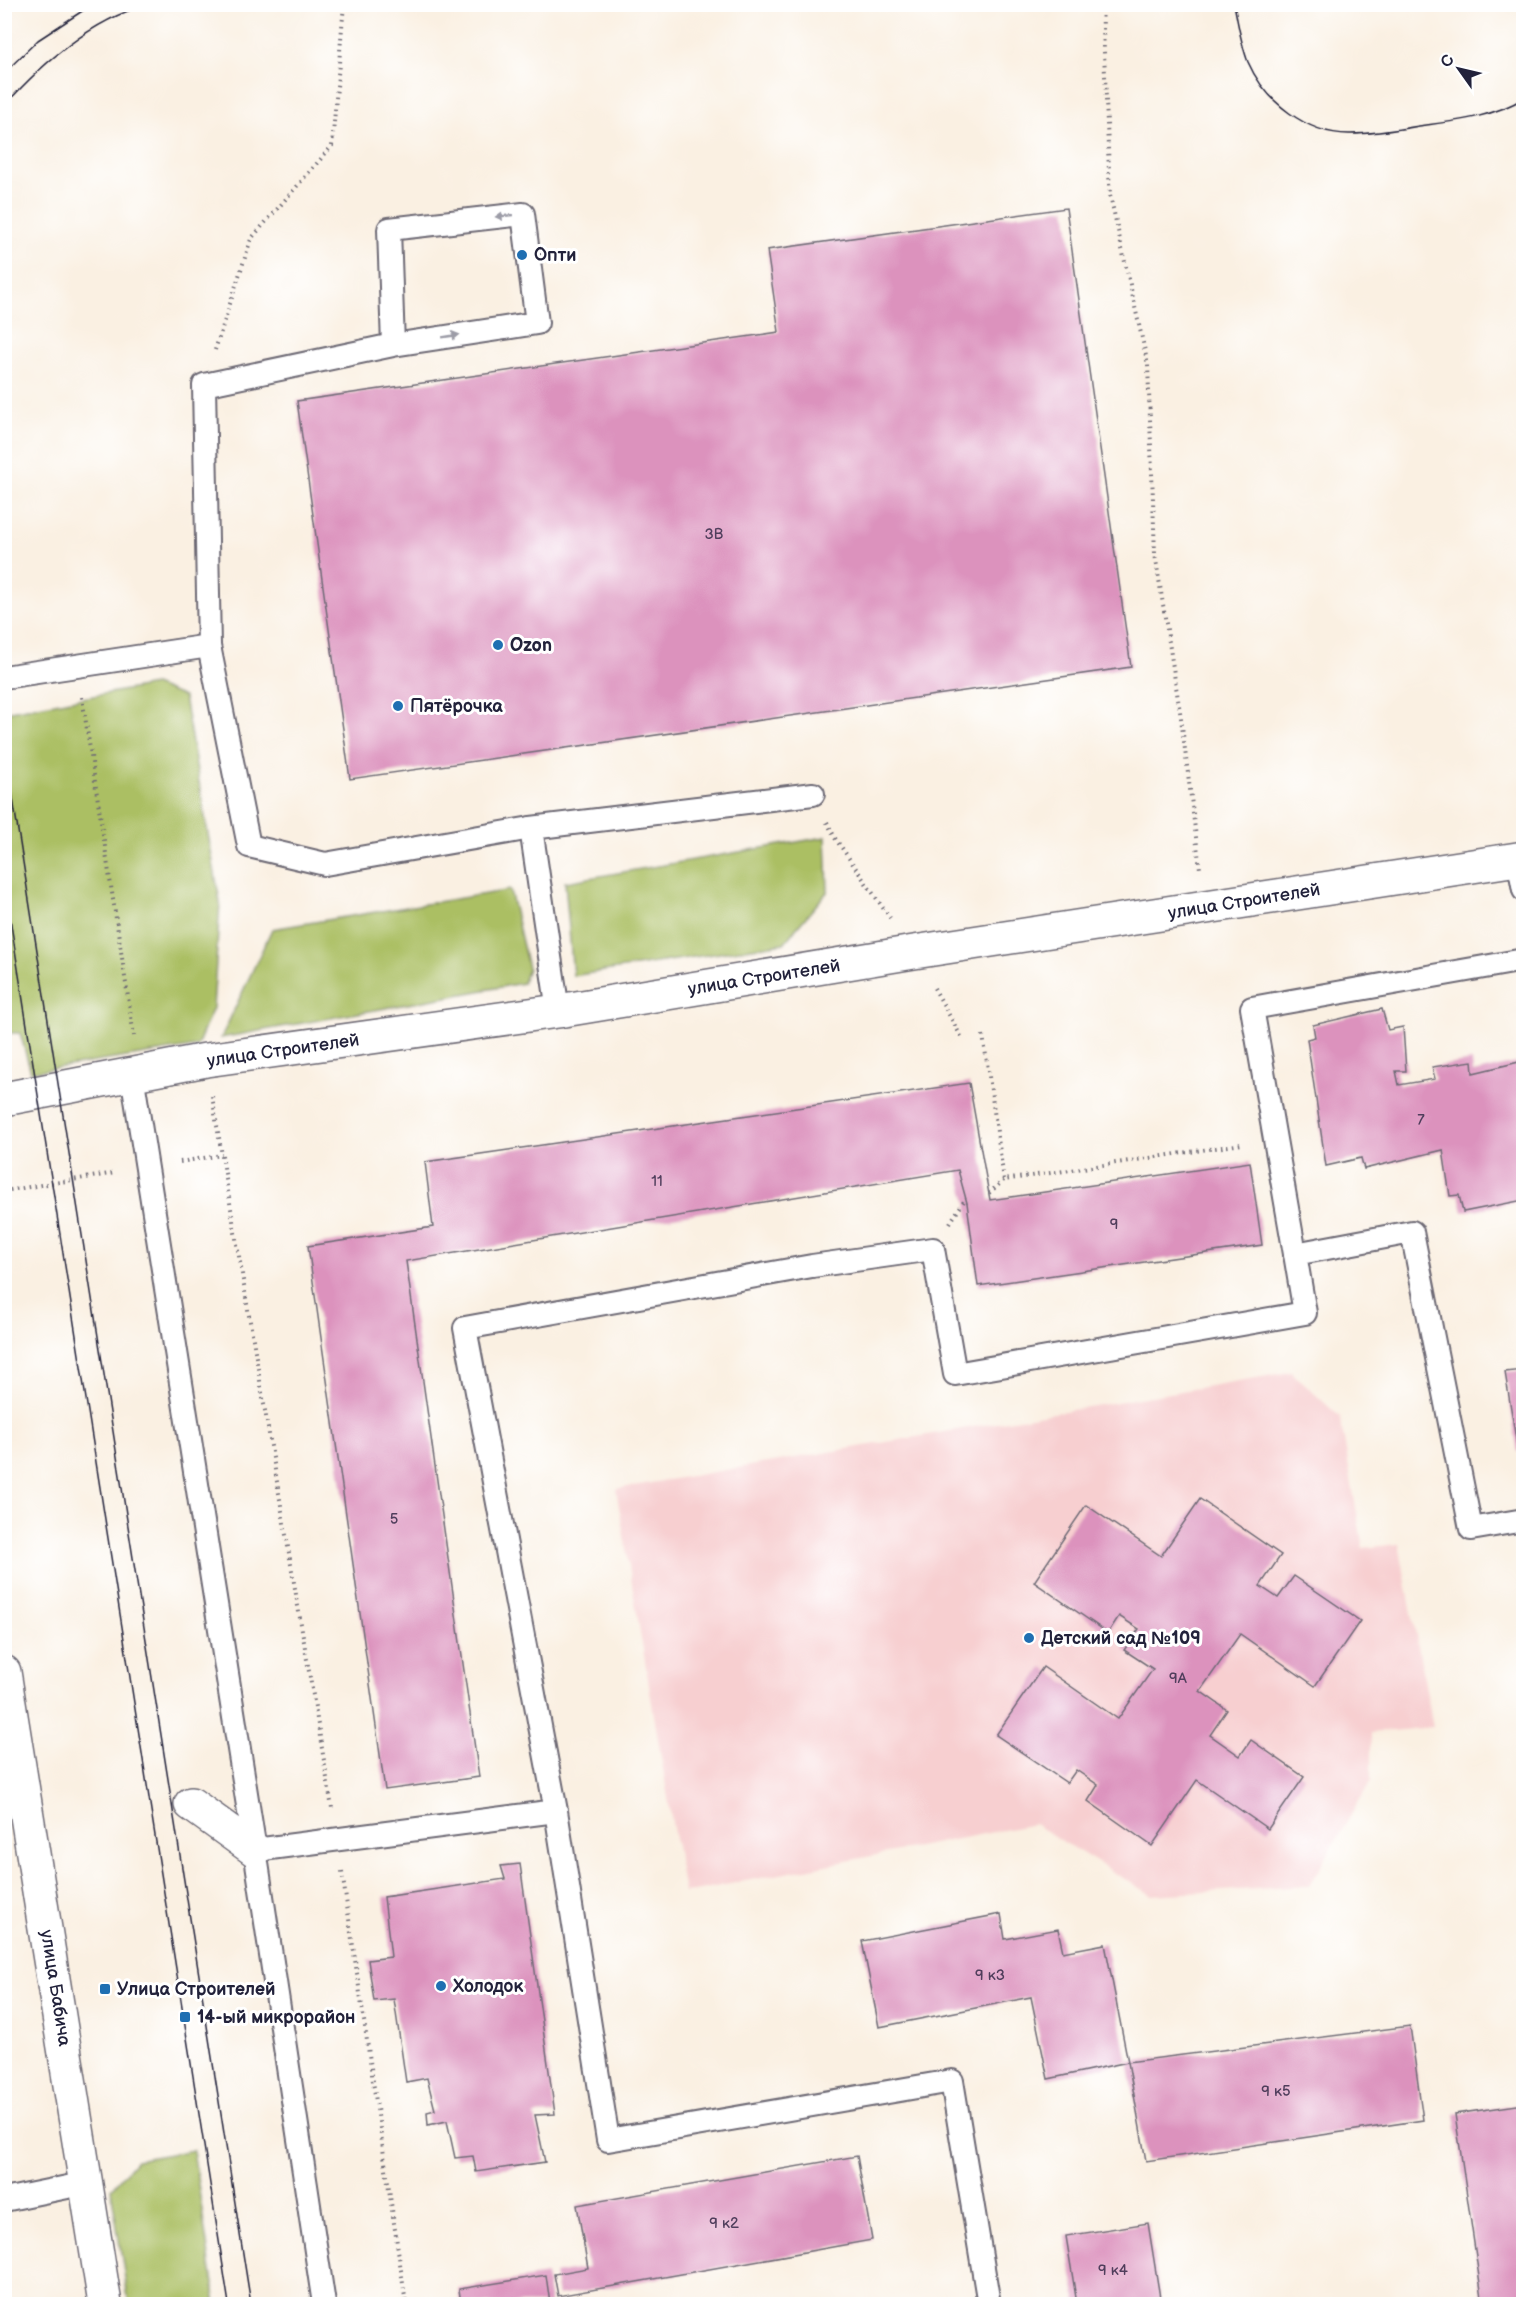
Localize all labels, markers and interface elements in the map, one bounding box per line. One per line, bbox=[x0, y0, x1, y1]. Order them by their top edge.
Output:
north arrow bbox=[1429, 39, 1489, 99]
text: С bbox=[1437, 52, 1459, 71]
one-way arrow bbox=[494, 211, 513, 221]
place label: Опти bbox=[534, 245, 576, 266]
marker: Опти bbox=[515, 248, 529, 262]
one-way arrow bbox=[441, 332, 460, 341]
house number: 3В bbox=[705, 525, 724, 544]
place label: Ozon bbox=[510, 635, 552, 656]
marker: Ozon bbox=[491, 638, 505, 652]
place label: Пятёрочка bbox=[410, 696, 503, 717]
marker: Пятёрочка bbox=[391, 699, 405, 713]
street label: улица Строителей bbox=[1167, 879, 1322, 924]
street label: улица Строителей bbox=[687, 955, 842, 1000]
street label: улица Строителей bbox=[205, 1029, 361, 1072]
house number: 7 bbox=[1417, 1111, 1425, 1130]
house number: 11 bbox=[651, 1172, 663, 1191]
house number: 9 bbox=[1110, 1215, 1118, 1234]
house number: 5 bbox=[390, 1510, 398, 1529]
place label: Детский сад №109 bbox=[1041, 1628, 1201, 1649]
marker: Детский сад №109 bbox=[1022, 1631, 1036, 1645]
house number: 9А bbox=[1169, 1669, 1188, 1688]
street label: улица Бабича bbox=[36, 1928, 75, 2048]
house number: 9 к3 bbox=[975, 1966, 1005, 1985]
place label: Холодок bbox=[452, 1976, 523, 1997]
place label: Улица Строителей bbox=[117, 1979, 275, 2000]
marker: Холодок bbox=[434, 1979, 448, 1993]
marker: Улица Строителей bbox=[98, 1982, 112, 1996]
place label: 14-ый микрорайон bbox=[197, 2007, 355, 2028]
marker: 14-ый микрорайон bbox=[178, 2010, 192, 2024]
house number: 9 к5 bbox=[1261, 2082, 1291, 2101]
house number: 9 к2 bbox=[709, 2214, 739, 2233]
house number: 9 к4 bbox=[1098, 2261, 1128, 2280]

